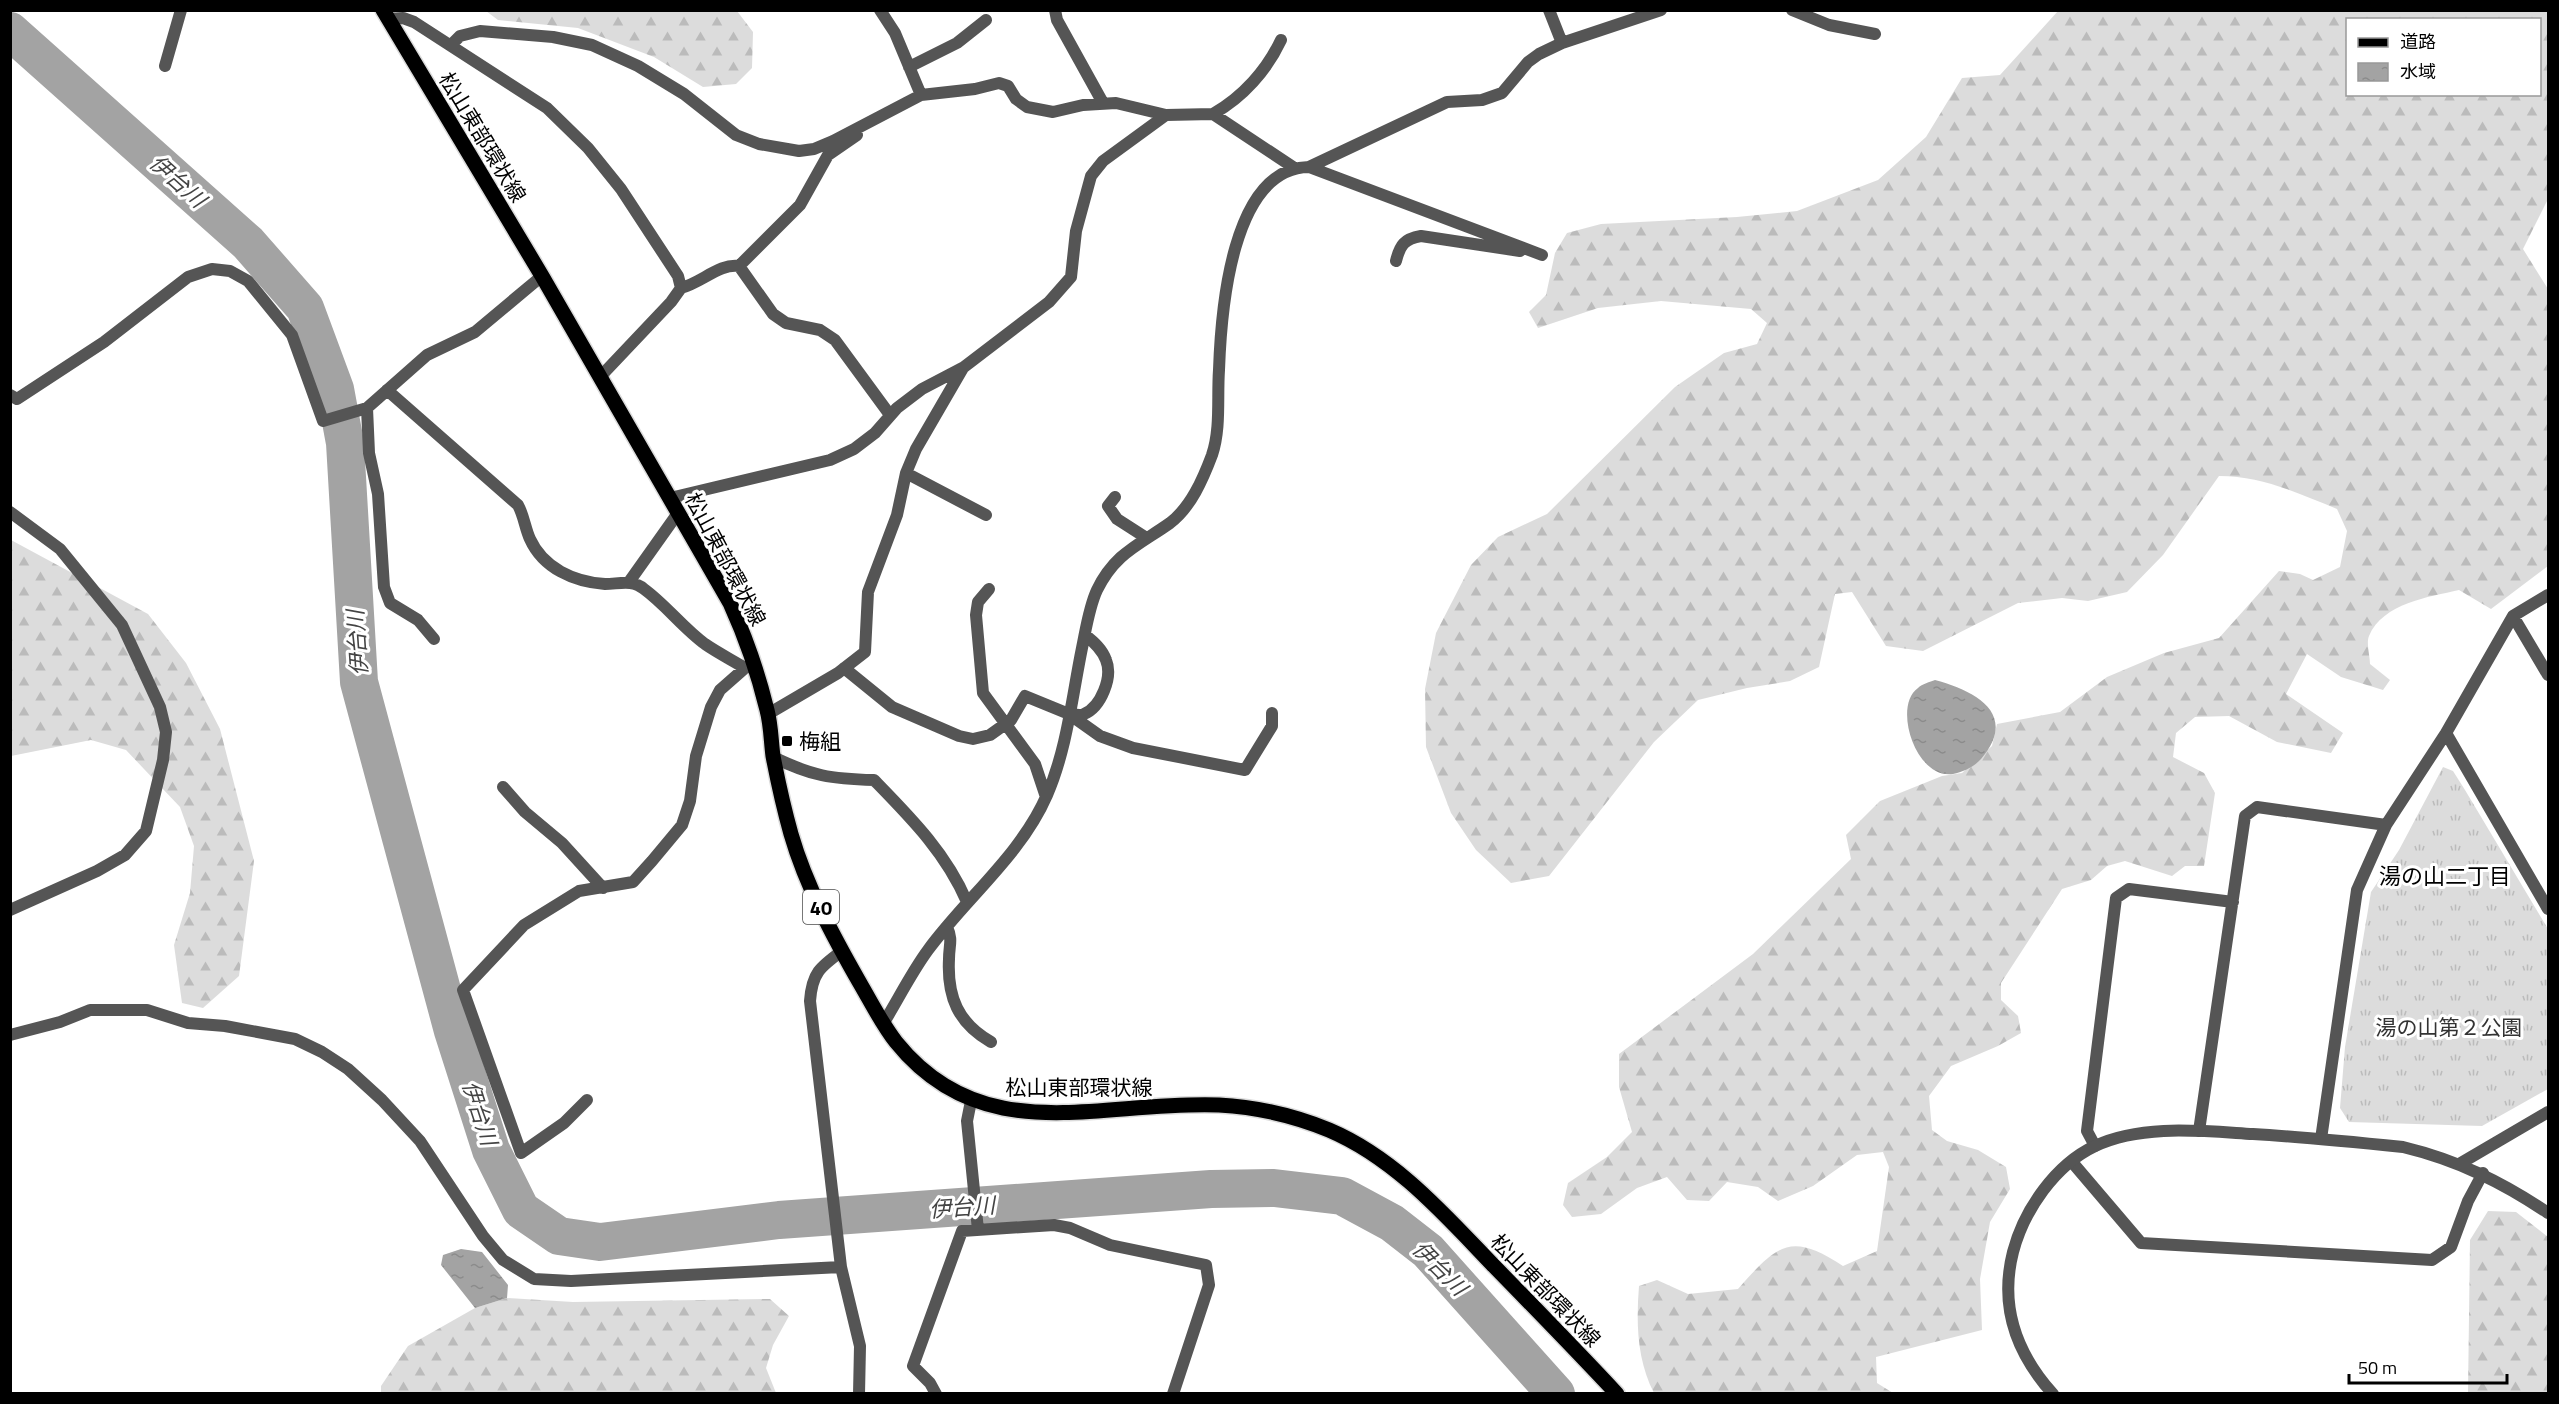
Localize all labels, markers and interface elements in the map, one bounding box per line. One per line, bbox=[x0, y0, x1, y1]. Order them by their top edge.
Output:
legend bbox=[2346, 18, 2541, 96]
text: 道路 bbox=[2400, 28, 2436, 55]
text: 水域 bbox=[2400, 58, 2436, 85]
street label: 松山東部環状線 bbox=[431, 66, 535, 208]
water label: 伊台川 bbox=[142, 146, 215, 217]
street label: 松山東部環状線 bbox=[677, 487, 775, 631]
water label: 伊台川 bbox=[338, 607, 376, 677]
place label: 梅組 bbox=[799, 725, 841, 757]
marker: 梅組 bbox=[780, 734, 794, 748]
district label: 湯の山二丁目 bbox=[2379, 859, 2511, 893]
road number: 40 bbox=[803, 890, 839, 924]
park label: 湯の山第２公園 bbox=[2376, 1011, 2523, 1043]
street label: 松山東部環状線 bbox=[1006, 1071, 1153, 1103]
water label: 伊台川 bbox=[454, 1076, 507, 1152]
water label: 伊台川 bbox=[928, 1188, 998, 1226]
street label: 松山東部環状線 bbox=[1483, 1226, 1609, 1354]
water label: 伊台川 bbox=[1405, 1233, 1477, 1305]
scale bar bbox=[2349, 1347, 2506, 1385]
text: 50 m bbox=[2358, 1354, 2397, 1381]

